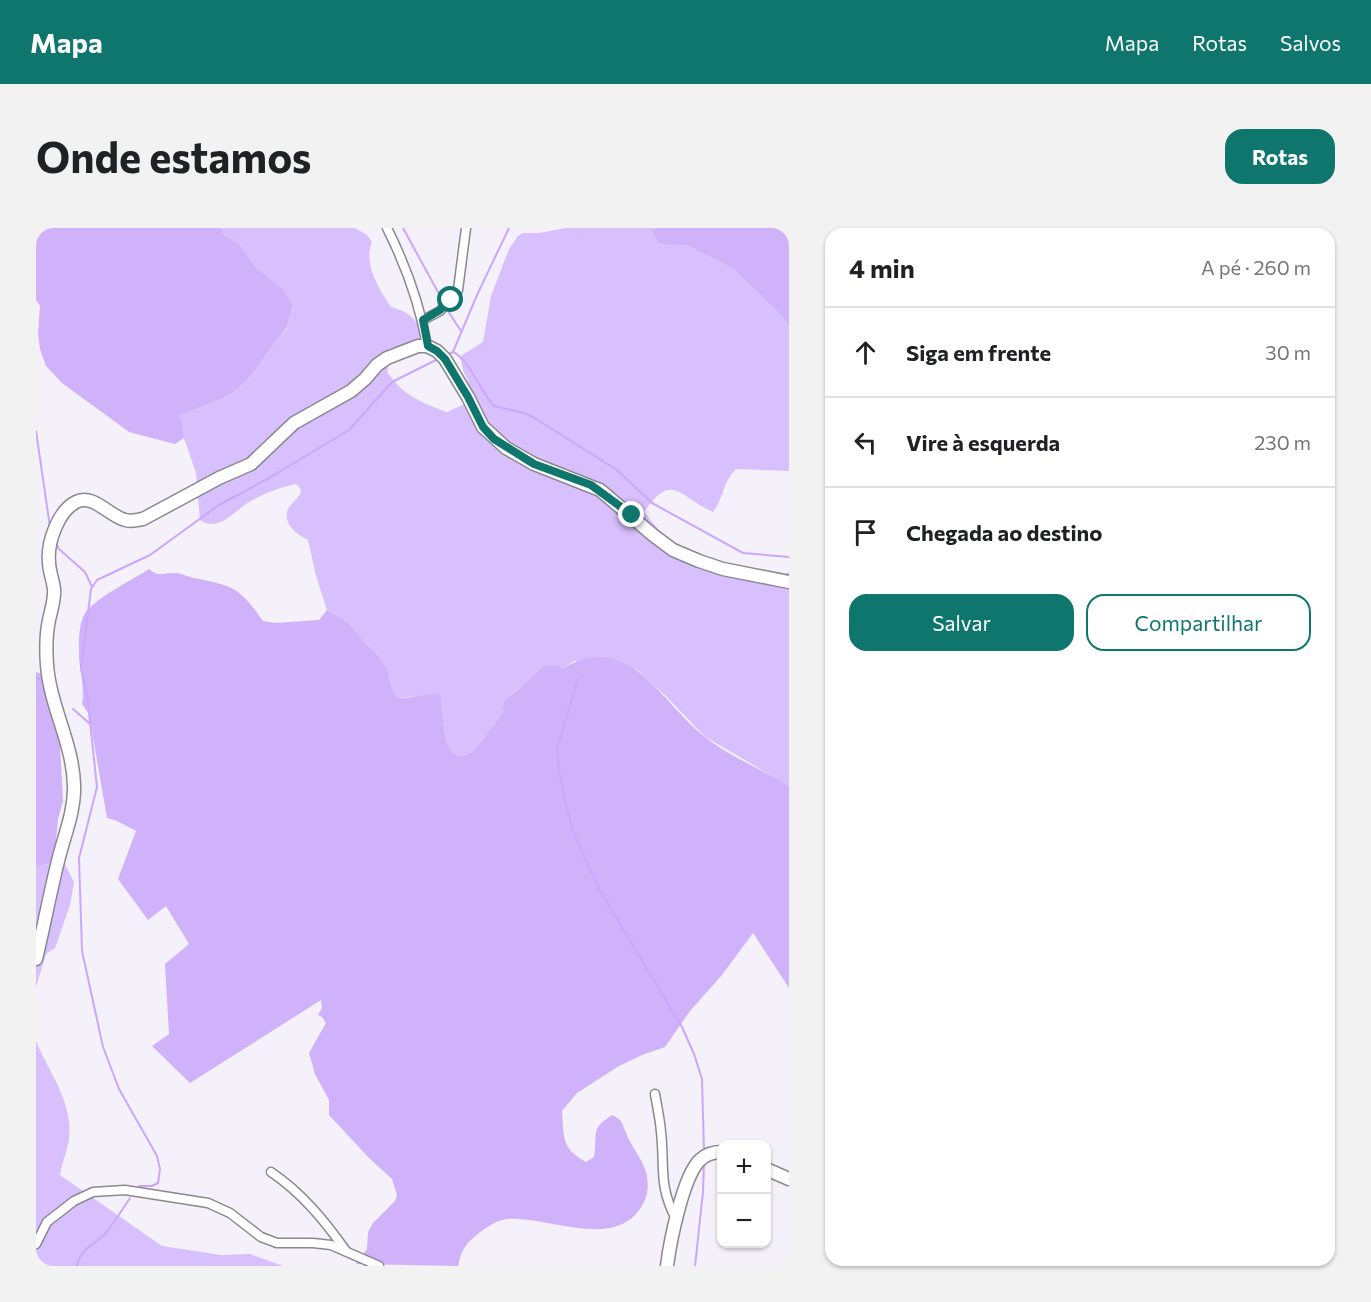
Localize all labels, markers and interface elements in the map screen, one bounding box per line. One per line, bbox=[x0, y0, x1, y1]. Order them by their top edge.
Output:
text: Mapa bbox=[30, 25, 103, 59]
text: Mapa bbox=[1105, 30, 1159, 55]
text: Rotas bbox=[1192, 30, 1247, 55]
text: Salvos bbox=[1280, 30, 1341, 55]
button: Rotas bbox=[1225, 129, 1335, 184]
text: Onde estamos bbox=[36, 130, 311, 182]
text: 4 min bbox=[849, 252, 915, 283]
text: A pé · 260 m bbox=[1201, 255, 1311, 279]
route start bbox=[437, 286, 463, 312]
icon: ahead bbox=[849, 336, 882, 369]
text: Siga em frente bbox=[906, 339, 1051, 366]
text: 30 m bbox=[1265, 340, 1311, 364]
icon: left bbox=[849, 426, 882, 459]
text: Vire à esquerda bbox=[906, 429, 1060, 456]
text: 230 m bbox=[1254, 430, 1311, 454]
route end bbox=[618, 501, 644, 527]
icon: arrive bbox=[849, 516, 882, 549]
text: Chegada ao destino bbox=[906, 519, 1102, 546]
button: Salvar bbox=[849, 594, 1074, 651]
button: Compartilhar bbox=[1086, 594, 1311, 651]
map controls bbox=[717, 1140, 771, 1248]
button: + bbox=[717, 1140, 771, 1194]
button: − bbox=[717, 1194, 771, 1248]

